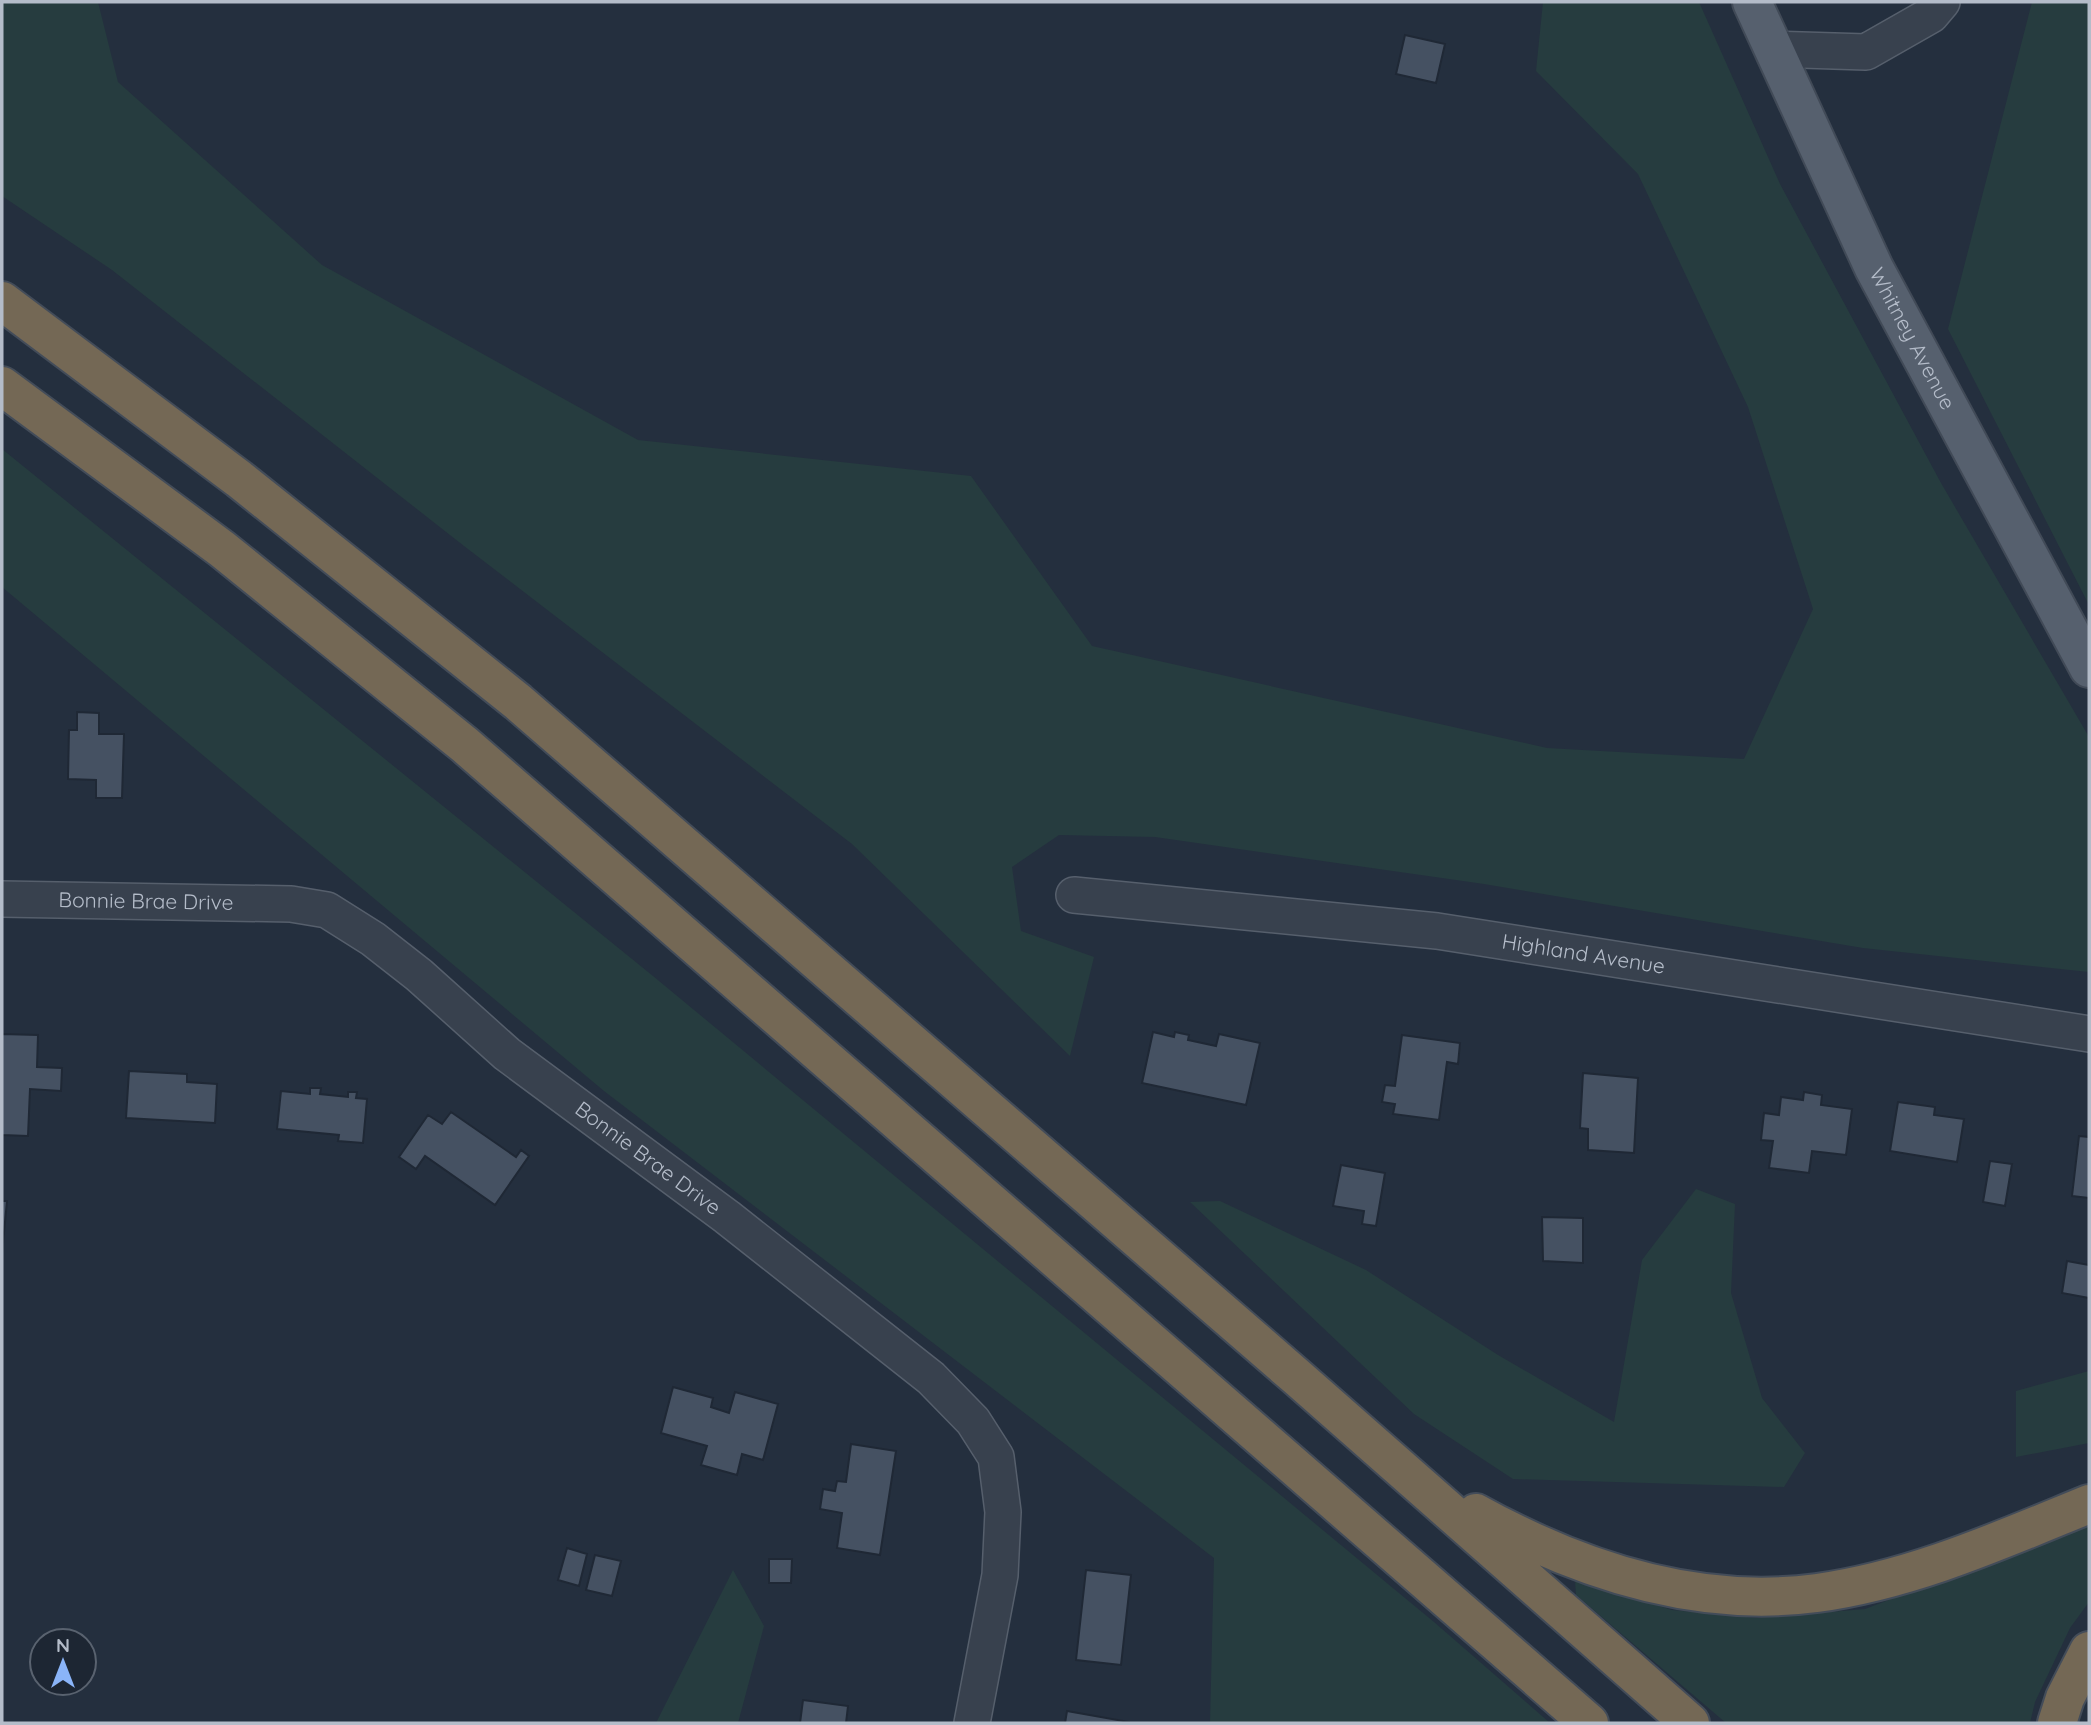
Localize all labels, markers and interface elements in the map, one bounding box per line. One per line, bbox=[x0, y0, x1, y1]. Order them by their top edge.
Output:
street label: Whitney Avenue bbox=[1864, 263, 1962, 414]
street label: Bonnie Brae Drive bbox=[58, 886, 234, 915]
street label: Highland Avenue bbox=[1500, 927, 1667, 979]
street label: Bonnie Brae Drive bbox=[570, 1095, 727, 1220]
north arrow bbox=[28, 1627, 98, 1697]
text: N bbox=[56, 1633, 70, 1657]

